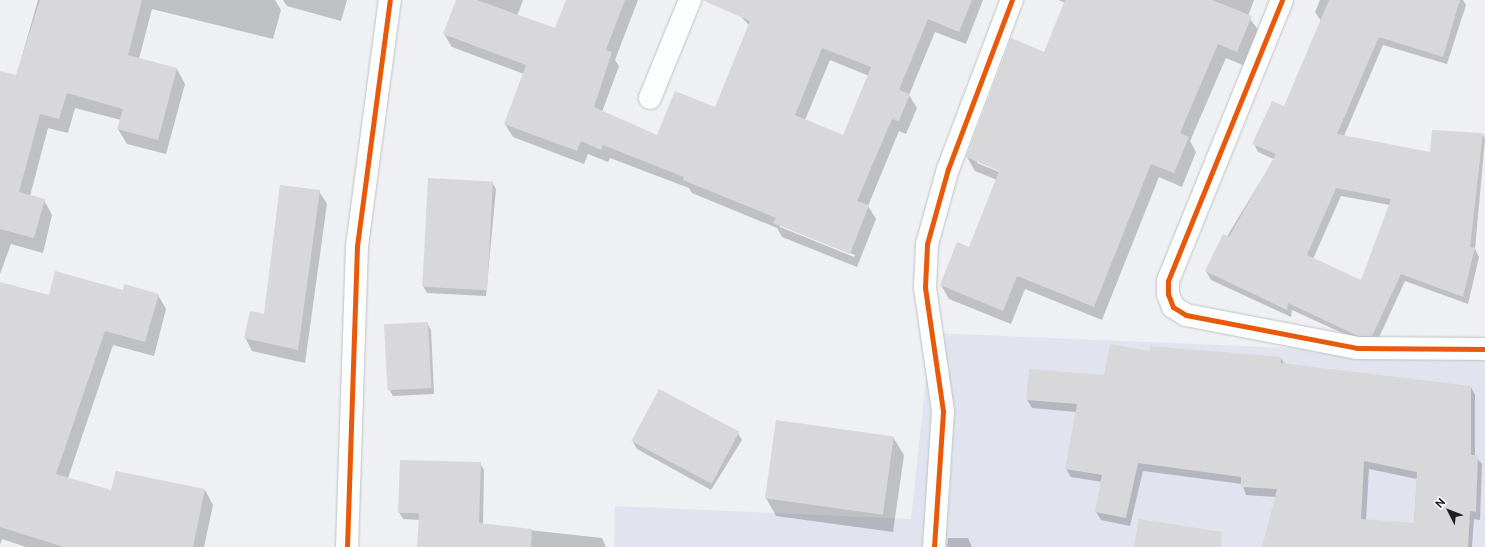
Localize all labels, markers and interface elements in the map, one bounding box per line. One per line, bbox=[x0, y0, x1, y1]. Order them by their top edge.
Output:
north arrow bbox=[1429, 491, 1469, 531]
text: N bbox=[1433, 496, 1447, 510]

